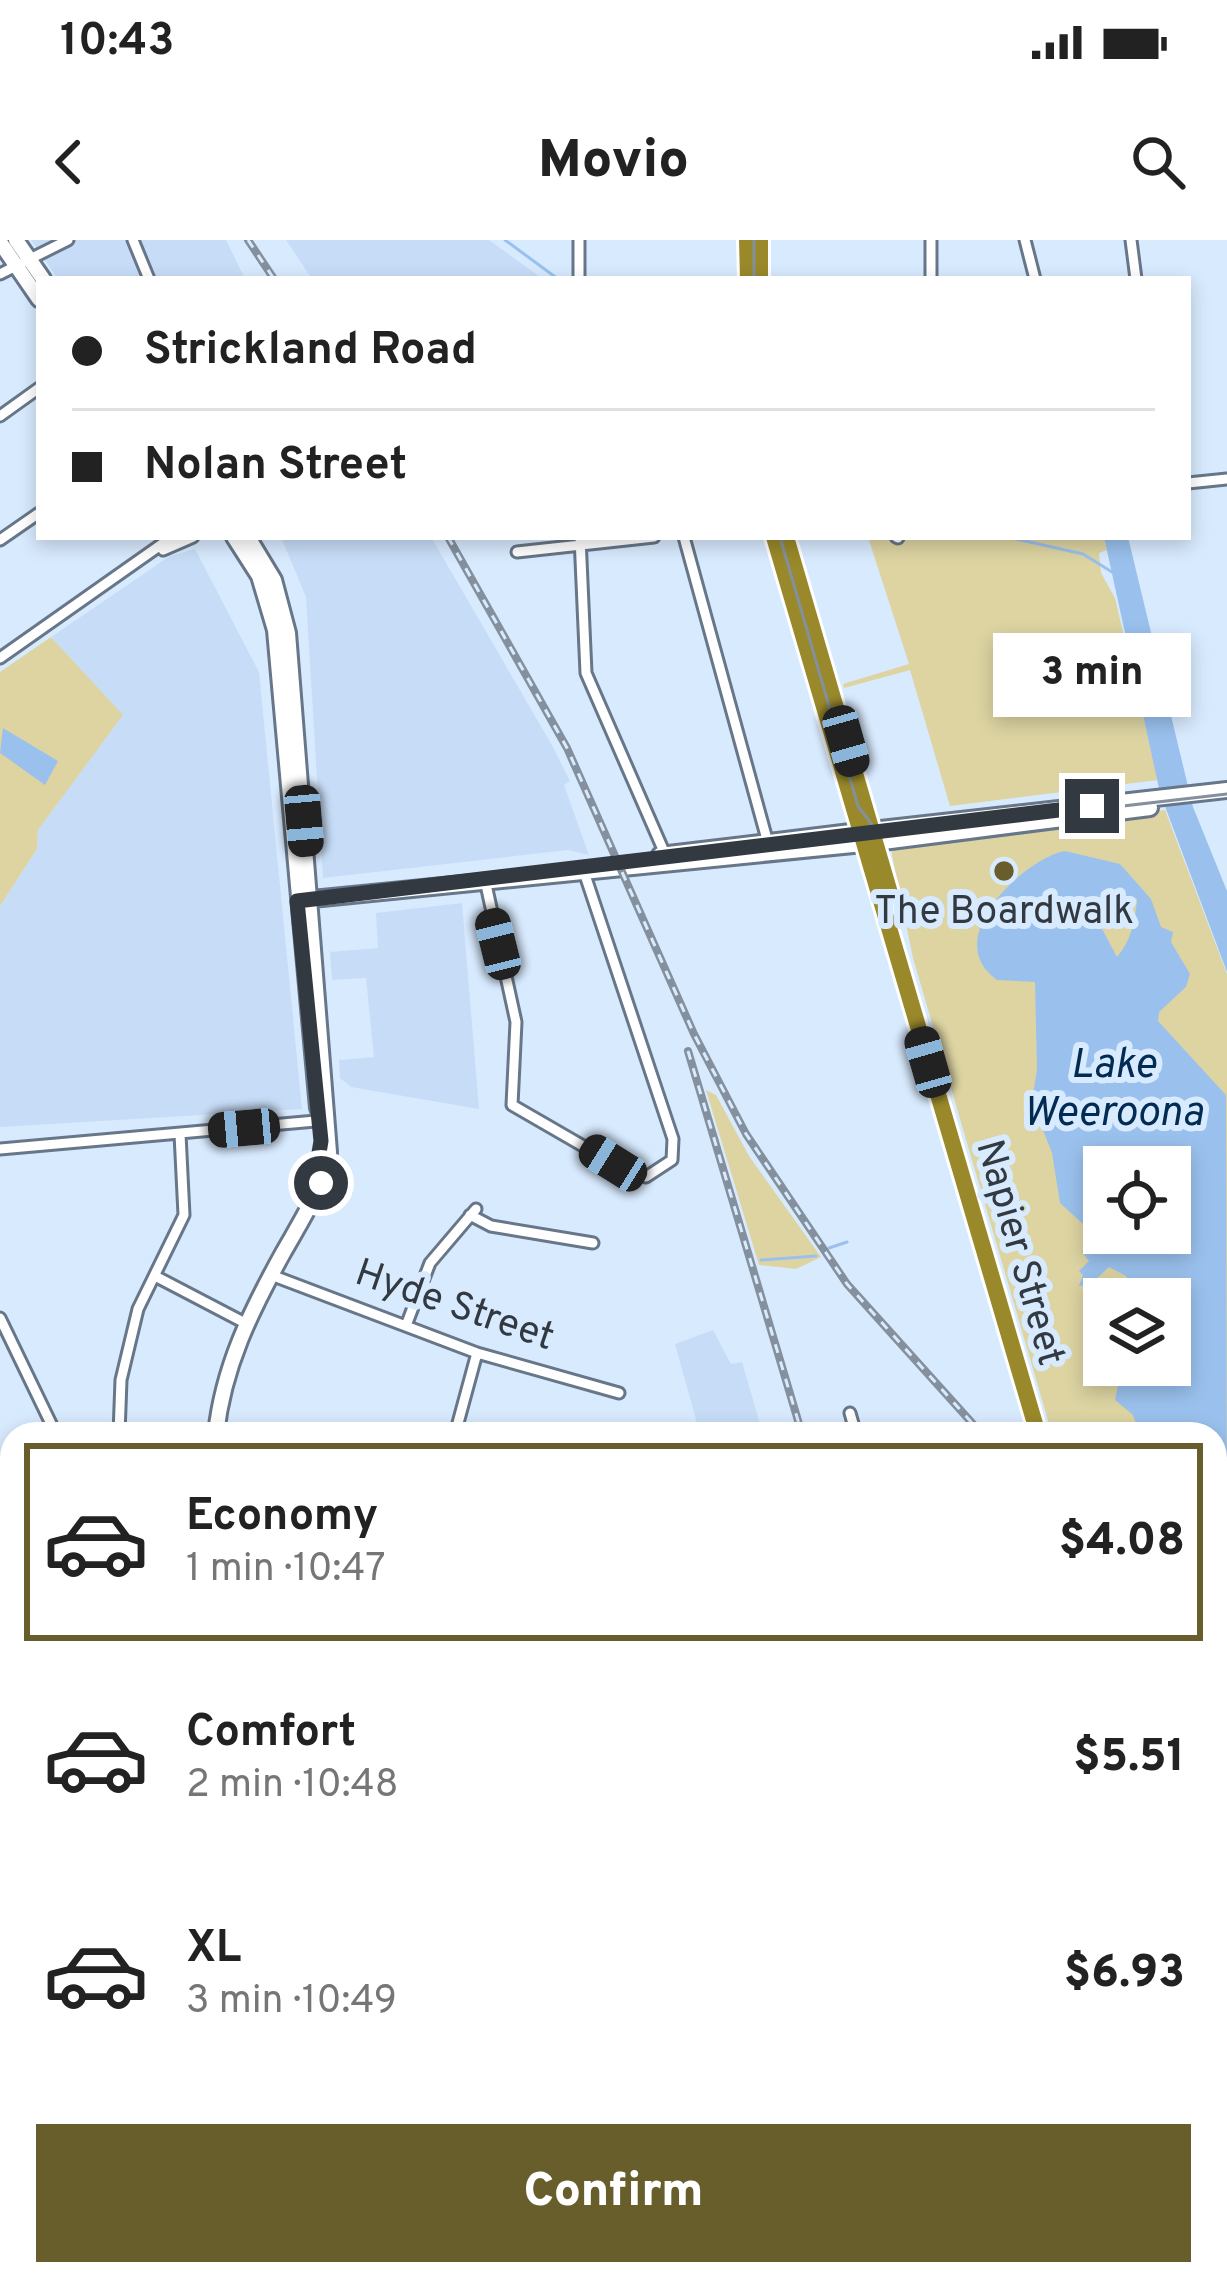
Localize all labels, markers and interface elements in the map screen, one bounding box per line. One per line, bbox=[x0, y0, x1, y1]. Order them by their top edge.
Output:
text: 10:43 bbox=[60, 14, 174, 71]
text: Movio bbox=[538, 128, 689, 197]
icon: back bbox=[36, 129, 102, 195]
icon: search bbox=[1125, 129, 1191, 195]
text: Strickland Road bbox=[144, 323, 477, 380]
text: Nolan Street bbox=[144, 438, 407, 495]
callout: 3 min bbox=[993, 632, 1191, 716]
text: 3 min bbox=[1041, 650, 1143, 699]
car bbox=[819, 701, 873, 781]
route end bbox=[1065, 779, 1119, 833]
car bbox=[283, 784, 325, 858]
marker: The Boardwalk bbox=[991, 858, 1017, 884]
place label: The Boardwalk bbox=[874, 889, 1134, 938]
car bbox=[472, 905, 524, 983]
car bbox=[901, 1022, 955, 1102]
water label: Lake Weeroona bbox=[1023, 1040, 1204, 1141]
car bbox=[207, 1107, 281, 1149]
car bbox=[573, 1129, 653, 1197]
street label: Napier Street bbox=[962, 1135, 1074, 1371]
map controls bbox=[1083, 1146, 1191, 1386]
button: locate bbox=[1083, 1146, 1191, 1254]
route start bbox=[294, 1156, 348, 1210]
street label: Hyde Street bbox=[348, 1250, 560, 1364]
button: layers bbox=[1083, 1278, 1191, 1386]
icon: car bbox=[42, 1488, 150, 1596]
text: Economy bbox=[186, 1489, 378, 1546]
text: $4.08 bbox=[1059, 1514, 1185, 1571]
text: 1 min · 10:47 bbox=[186, 1546, 386, 1595]
icon: car bbox=[42, 1704, 150, 1812]
text: Comfort bbox=[186, 1705, 356, 1762]
text: $5.51 bbox=[1073, 1730, 1185, 1787]
text: 2 min · 10:48 bbox=[186, 1762, 399, 1811]
icon: car bbox=[42, 1920, 150, 2028]
text: XL bbox=[186, 1921, 241, 1978]
text: $6.93 bbox=[1064, 1946, 1185, 2003]
text: 3 min · 10:49 bbox=[186, 1978, 397, 2027]
button: Confirm bbox=[36, 2124, 1191, 2262]

